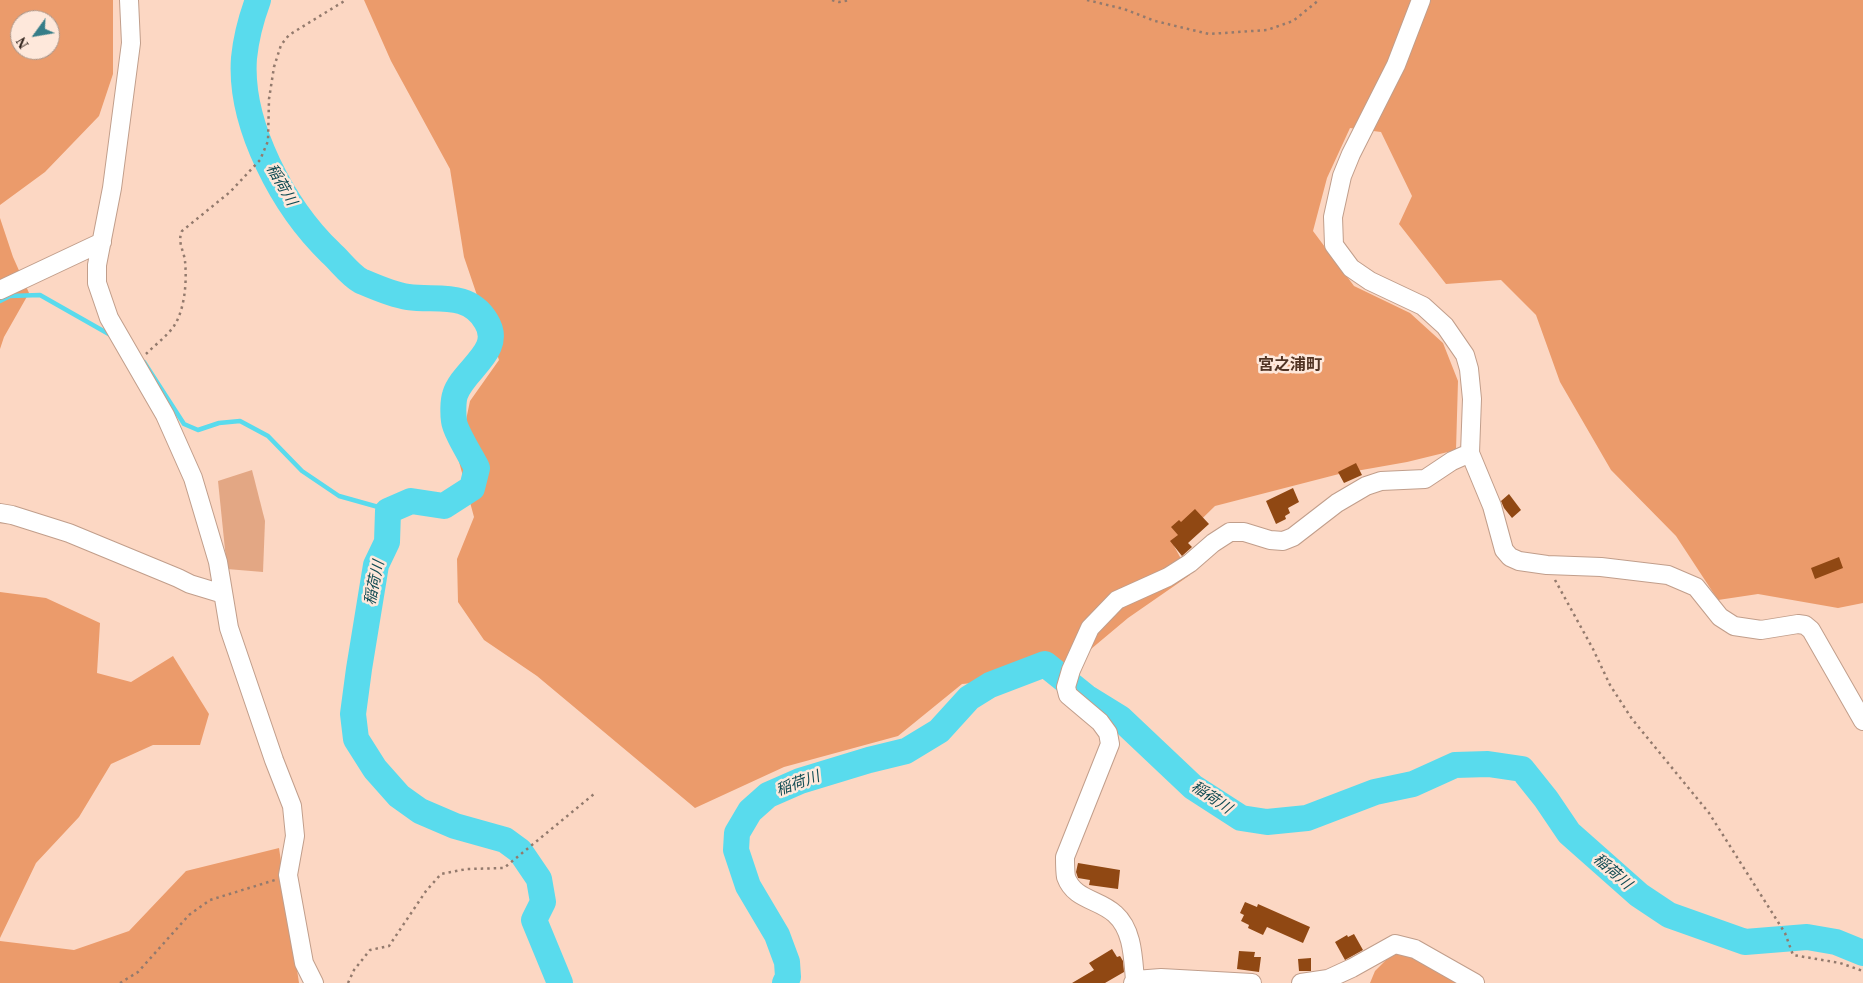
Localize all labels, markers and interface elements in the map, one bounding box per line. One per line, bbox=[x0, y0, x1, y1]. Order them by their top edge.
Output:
north arrow bbox=[10, 10, 60, 60]
text: N bbox=[14, 34, 32, 51]
water label: 稲荷川 bbox=[262, 161, 300, 209]
district label: 宮之浦町 bbox=[1258, 356, 1322, 376]
water label: 稲荷川 bbox=[362, 559, 388, 607]
water label: 稲荷川 bbox=[774, 768, 822, 800]
water label: 稲荷川 bbox=[1187, 778, 1235, 818]
water label: 稲荷川 bbox=[1589, 850, 1635, 894]

